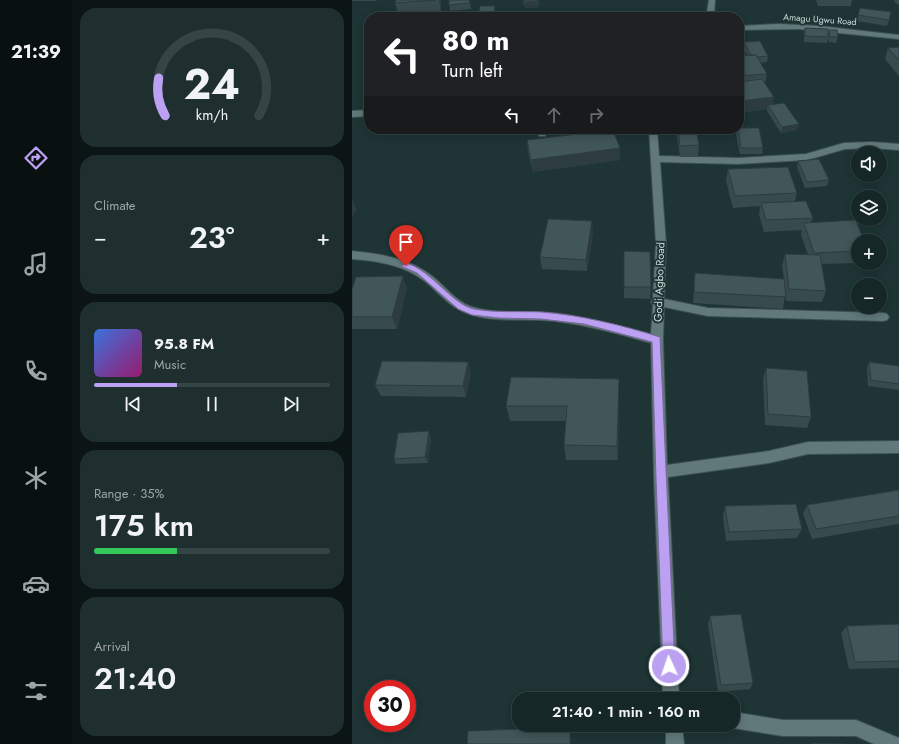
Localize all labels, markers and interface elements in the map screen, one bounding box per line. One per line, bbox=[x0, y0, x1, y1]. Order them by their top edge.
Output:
street label: Amagu Ugwu Road bbox=[783, 10, 857, 28]
text: 80 m bbox=[442, 20, 509, 61]
icon: left bbox=[376, 28, 428, 80]
text: 21:39 bbox=[11, 39, 61, 65]
text: 24 bbox=[184, 53, 240, 114]
text: Turn left bbox=[442, 58, 502, 84]
text: km/h bbox=[196, 104, 228, 124]
icon: left bbox=[501, 104, 523, 126]
icon: ahead bbox=[543, 104, 565, 126]
icon: right bbox=[585, 104, 607, 126]
icon: directions bbox=[22, 144, 50, 172]
map controls bbox=[851, 146, 887, 314]
button: sound bbox=[851, 146, 887, 182]
button: layers bbox=[851, 190, 887, 226]
text: Climate bbox=[94, 196, 135, 215]
text: 23° bbox=[189, 216, 234, 259]
text: − bbox=[94, 221, 107, 253]
text: + bbox=[316, 221, 330, 253]
pin bbox=[389, 225, 423, 266]
icon: arrive bbox=[395, 231, 417, 253]
button: + bbox=[851, 234, 887, 270]
street label: Godi Agbo Road bbox=[650, 242, 668, 322]
icon: music bbox=[22, 250, 50, 278]
button: − bbox=[851, 278, 887, 314]
text: 95.8 FM bbox=[154, 333, 214, 355]
text: Music bbox=[154, 355, 186, 374]
icon: phone bbox=[22, 357, 50, 385]
icon: previous bbox=[122, 393, 144, 415]
icon: pause bbox=[201, 393, 223, 415]
icon: next bbox=[280, 393, 302, 415]
icon: climate bbox=[22, 464, 50, 492]
text: Range · 35% bbox=[94, 484, 164, 503]
text: 175 km bbox=[94, 504, 194, 547]
icon: car bbox=[22, 570, 50, 598]
text: Arrival bbox=[94, 637, 130, 656]
position arrow bbox=[648, 645, 690, 687]
text: 21:40 bbox=[94, 657, 176, 700]
icon: filters bbox=[22, 677, 50, 705]
speed limit sign: 30 bbox=[364, 680, 416, 732]
text: 21:40 · 1 min · 160 m bbox=[552, 701, 700, 723]

